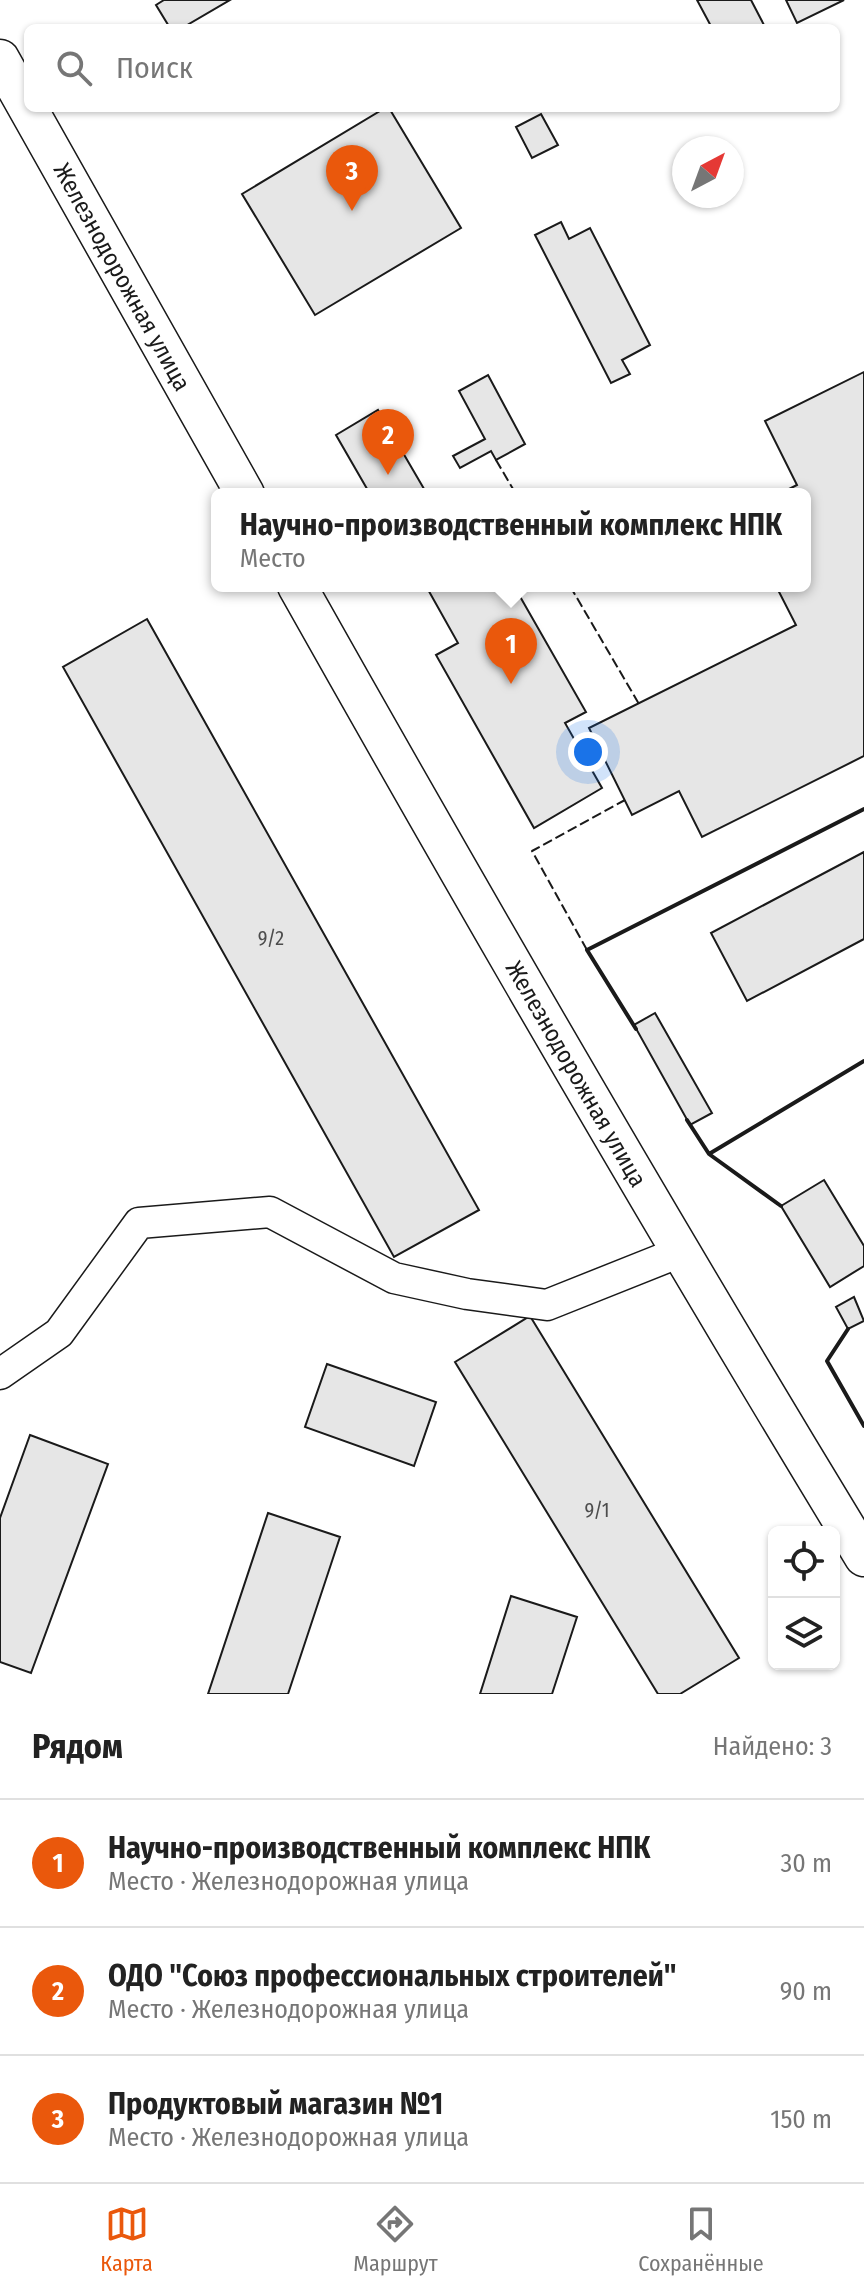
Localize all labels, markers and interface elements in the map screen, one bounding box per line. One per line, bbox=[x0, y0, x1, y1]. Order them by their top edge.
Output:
search box bbox=[24, 24, 840, 112]
icon: search bbox=[52, 46, 96, 90]
text: Поиск bbox=[116, 50, 193, 86]
north arrow bbox=[672, 136, 744, 208]
pin: 3 bbox=[326, 145, 378, 211]
street label: Железнодорожная улица bbox=[48, 158, 196, 396]
pin: 2 bbox=[362, 409, 414, 475]
popup bbox=[211, 488, 811, 592]
text: Научно-производственный комплекс НПК bbox=[240, 507, 782, 543]
text: Место bbox=[240, 543, 306, 574]
pin: 1 bbox=[485, 618, 537, 684]
your location bbox=[568, 732, 608, 772]
house number: 9/2 bbox=[258, 926, 284, 950]
street label: Железнодорожная улица bbox=[500, 956, 652, 1192]
house number: 9/1 bbox=[585, 1498, 609, 1522]
map controls bbox=[768, 1526, 840, 1670]
button: locate bbox=[768, 1526, 840, 1598]
button: layers bbox=[768, 1598, 840, 1670]
text: Рядом bbox=[32, 1726, 123, 1767]
text: Найдено: 3 bbox=[713, 1731, 832, 1762]
text: Научно-производственный комплекс НПК bbox=[108, 1830, 651, 1866]
text: 1 bbox=[53, 1848, 64, 1879]
text: 30 m bbox=[781, 1848, 832, 1879]
text: Место · Железнодорожная улица bbox=[108, 1866, 469, 1897]
text: ОДО "Союз профессиональных строителей" bbox=[108, 1958, 677, 1994]
text: 2 bbox=[52, 1976, 64, 2007]
text: 90 m bbox=[780, 1976, 832, 2007]
text: Место · Железнодорожная улица bbox=[108, 1994, 469, 2025]
text: Продуктовый магазин №1 bbox=[108, 2086, 443, 2122]
text: 3 bbox=[52, 2104, 64, 2135]
text: 150 m bbox=[770, 2104, 832, 2135]
text: Место · Железнодорожная улица bbox=[108, 2122, 469, 2153]
tab: Карта bbox=[100, 2202, 153, 2277]
tab: Маршрут bbox=[353, 2202, 438, 2277]
tab: Сохранённые bbox=[638, 2202, 764, 2277]

